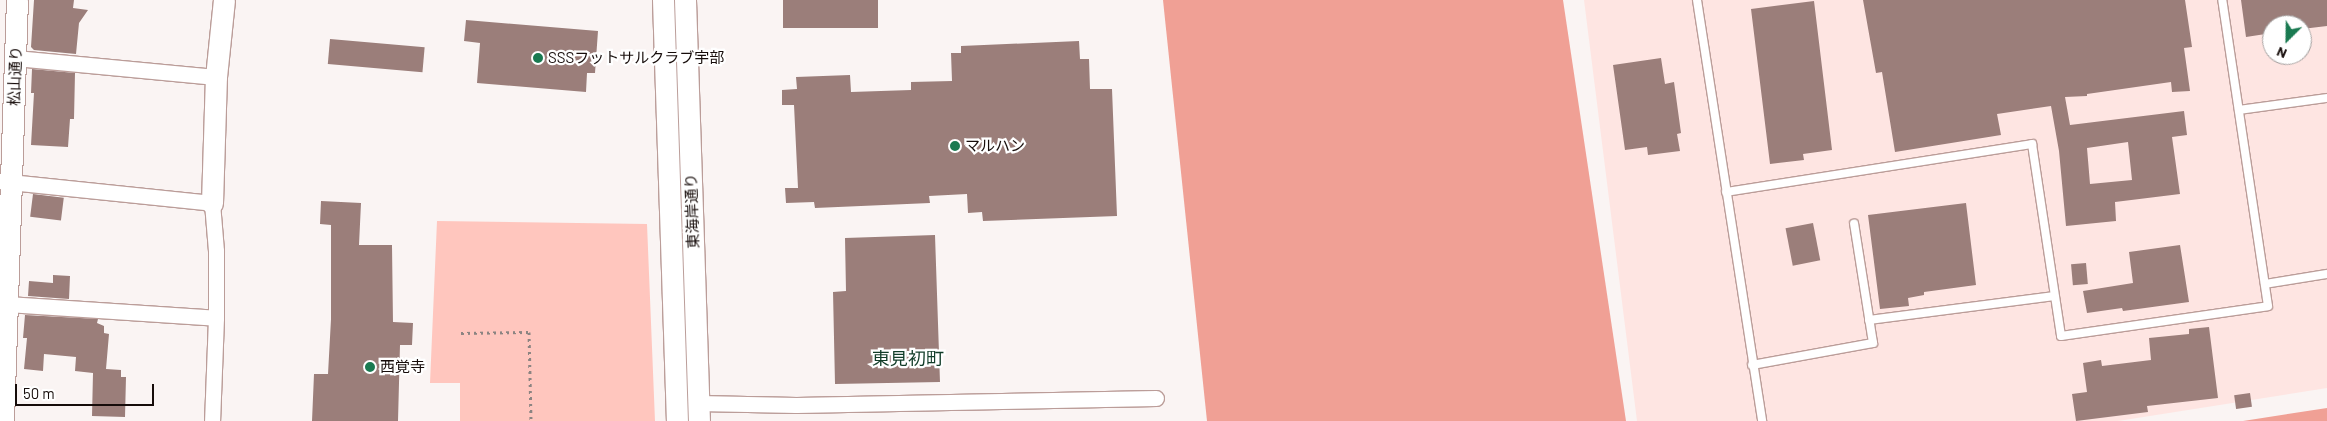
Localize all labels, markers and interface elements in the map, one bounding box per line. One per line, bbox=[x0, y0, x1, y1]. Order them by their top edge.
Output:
north arrow bbox=[2262, 15, 2312, 65]
text: N bbox=[2274, 44, 2289, 63]
street label: 松山通り bbox=[5, 46, 25, 106]
place label: SSSフットサルクラブ宇部 bbox=[548, 49, 724, 67]
marker: SSSフットサルクラブ宇部 bbox=[532, 52, 544, 64]
place label: マルハン bbox=[965, 137, 1025, 155]
marker: マルハン bbox=[949, 140, 961, 152]
street label: 東海岸通り bbox=[682, 173, 702, 249]
district label: 東見初町 bbox=[872, 347, 944, 369]
place label: 西覚寺 bbox=[380, 358, 425, 376]
marker: 西覚寺 bbox=[364, 361, 376, 373]
scale bar bbox=[18, 374, 156, 406]
text: 50 m bbox=[23, 384, 55, 402]

